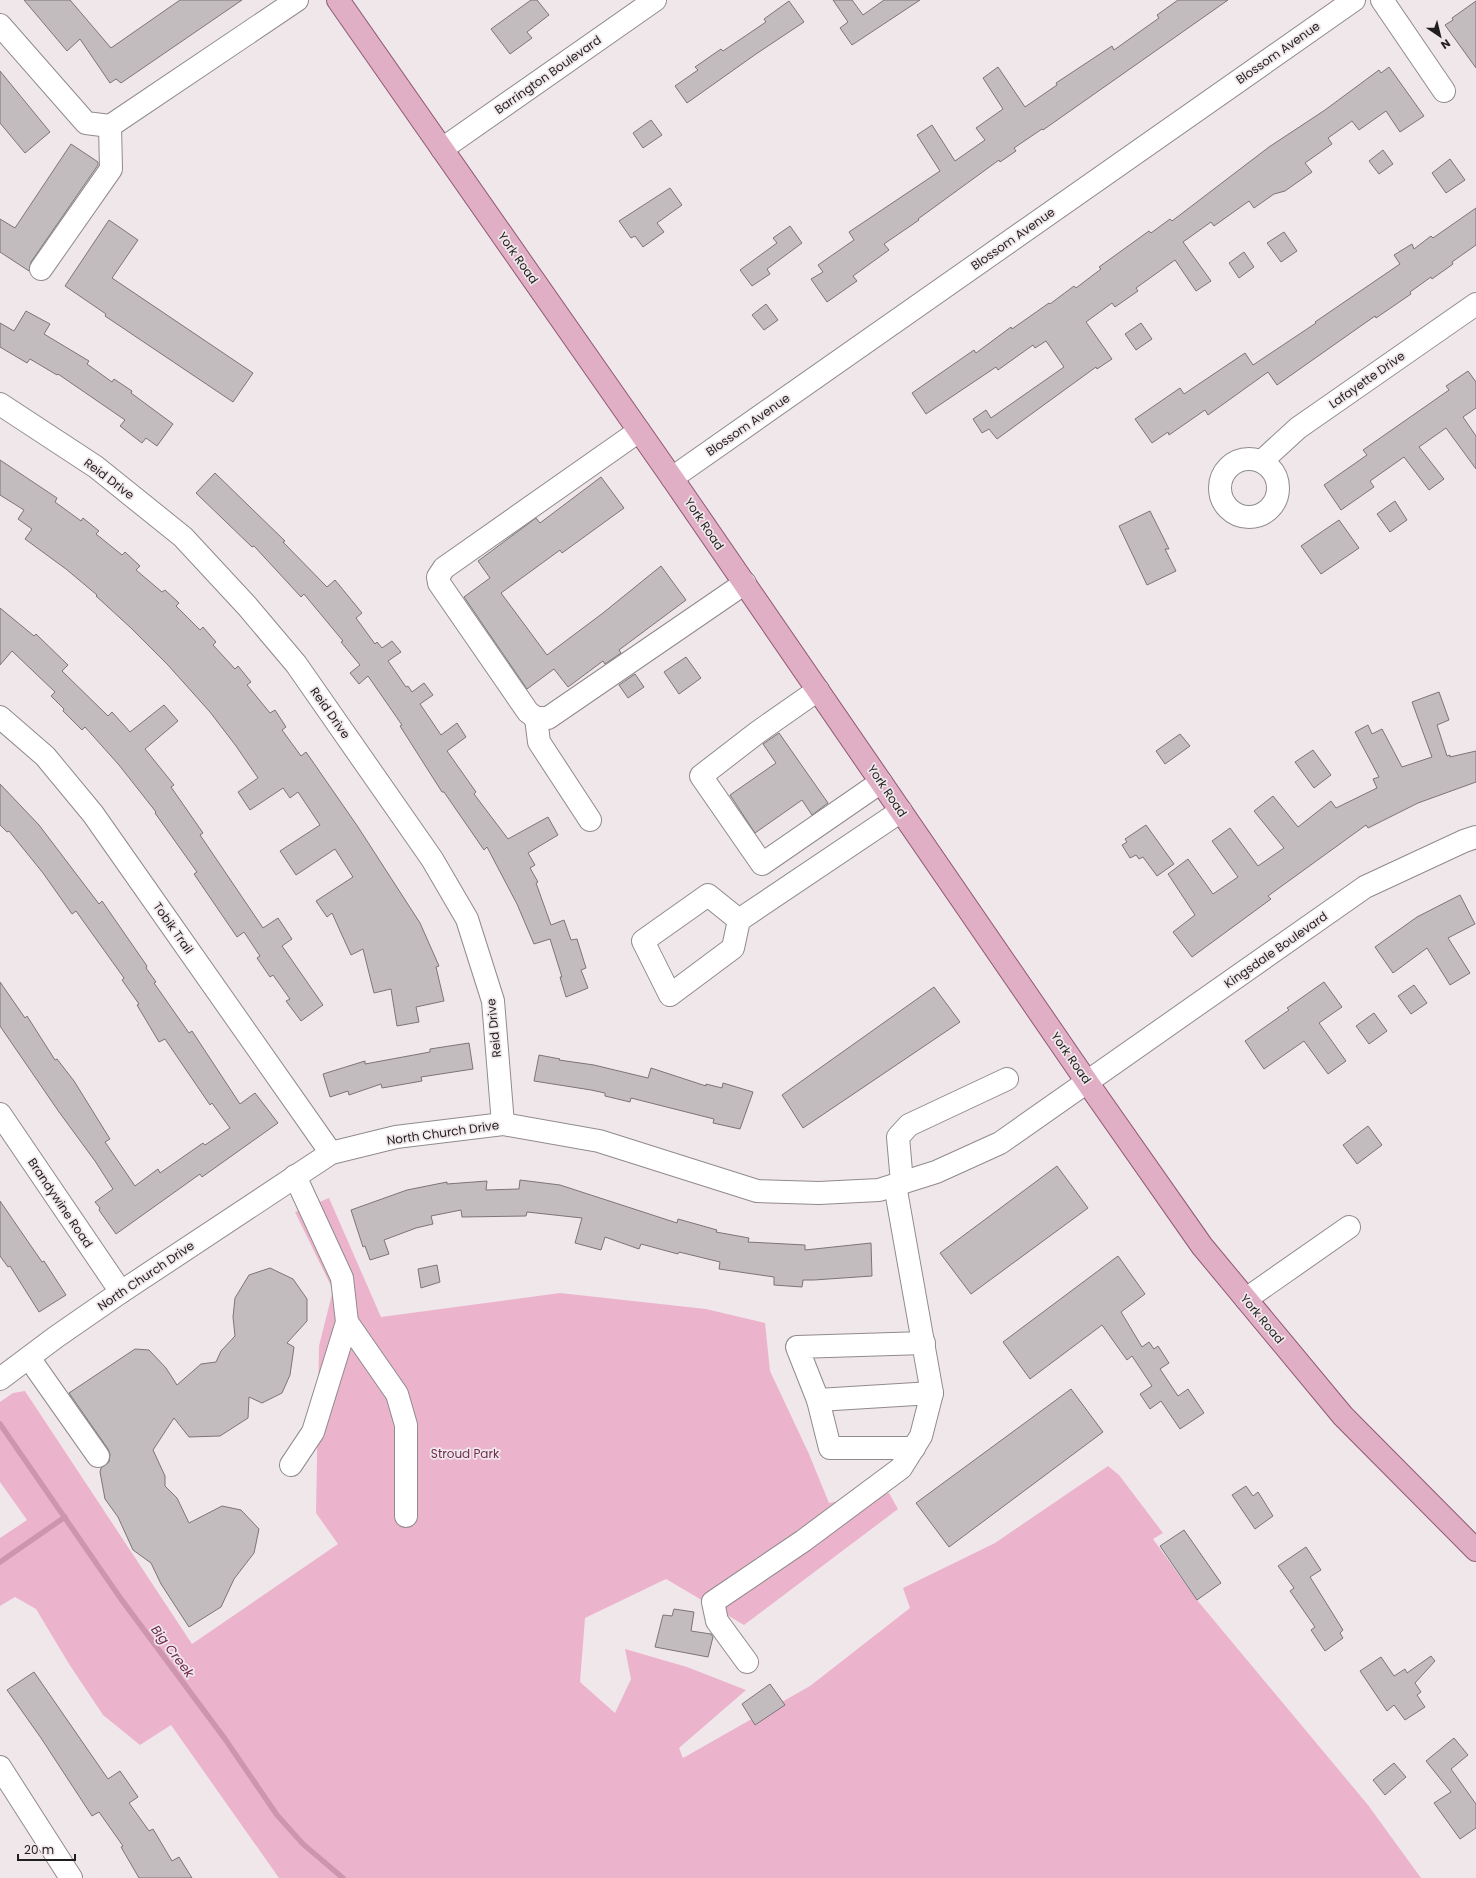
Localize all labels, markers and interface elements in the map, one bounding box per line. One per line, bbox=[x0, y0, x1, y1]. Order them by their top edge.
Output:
north arrow bbox=[1420, 16, 1460, 56]
street label: Blossom Avenue bbox=[1232, 17, 1323, 88]
street label: Barrington Boulevard bbox=[491, 31, 604, 118]
text: N bbox=[1438, 35, 1454, 53]
street label: Blossom Avenue bbox=[967, 203, 1058, 274]
street label: York Road bbox=[494, 228, 543, 287]
street label: Lafayette Drive bbox=[1325, 347, 1408, 412]
street label: Blossom Avenue bbox=[702, 389, 793, 460]
street label: Reid Drive bbox=[81, 454, 138, 503]
street label: York Road bbox=[681, 494, 728, 553]
street label: Reid Drive bbox=[306, 684, 354, 742]
street label: York Road bbox=[864, 761, 911, 820]
street label: Tobik Trail bbox=[149, 898, 197, 957]
street label: Kingsdale Boulevard bbox=[1221, 907, 1331, 992]
street label: Reid Drive bbox=[482, 998, 505, 1058]
street label: York Road bbox=[1047, 1028, 1096, 1087]
street label: North Church Drive bbox=[386, 1116, 500, 1149]
street label: Brandywine Road bbox=[24, 1155, 97, 1251]
street label: North Church Drive bbox=[94, 1237, 197, 1314]
street label: York Road bbox=[1237, 1290, 1288, 1347]
park label: Stroud Park bbox=[431, 1445, 500, 1462]
water label: Big Creek bbox=[146, 1621, 199, 1683]
scale bar bbox=[18, 1836, 75, 1862]
text: 20 m bbox=[24, 1841, 54, 1858]

